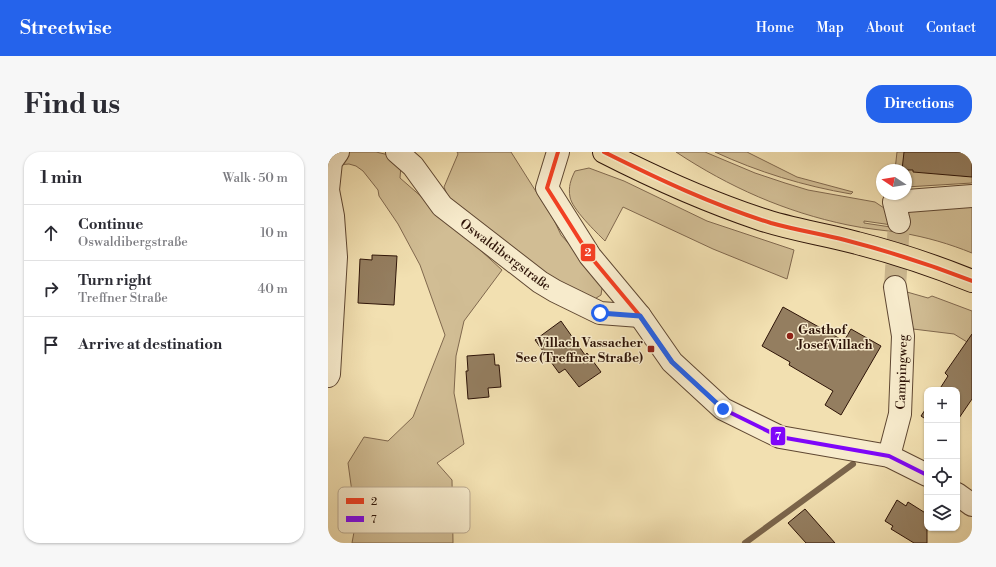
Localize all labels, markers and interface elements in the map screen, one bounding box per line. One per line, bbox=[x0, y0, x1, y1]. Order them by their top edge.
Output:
text: Streetwise bbox=[20, 16, 112, 40]
text: Home bbox=[756, 19, 794, 37]
text: Map bbox=[816, 19, 844, 37]
text: About bbox=[866, 19, 904, 37]
text: Contact bbox=[926, 19, 976, 37]
button: Directions bbox=[866, 85, 972, 123]
text: Find us bbox=[24, 87, 120, 122]
north arrow bbox=[876, 164, 912, 200]
text: 1 min bbox=[40, 167, 82, 189]
text: Walk · 50 m bbox=[222, 170, 288, 186]
text: Continue bbox=[78, 215, 143, 234]
street label: Oswaldibergstraße bbox=[457, 215, 554, 295]
icon: ahead bbox=[40, 222, 62, 244]
text: 10 m bbox=[260, 225, 288, 241]
text: Oswaldibergstraße bbox=[78, 234, 188, 250]
line badge: 2 bbox=[580, 243, 596, 262]
text: 2 bbox=[585, 246, 592, 260]
text: Turn right bbox=[78, 271, 152, 290]
icon: right bbox=[40, 278, 62, 300]
text: 40 m bbox=[258, 281, 288, 297]
text: Treffner Straße bbox=[78, 290, 168, 306]
route start bbox=[591, 304, 609, 322]
place label: Gasthof Josef Villach bbox=[796, 322, 872, 353]
marker: Gasthof Josef Villach bbox=[785, 331, 795, 341]
icon: arrive bbox=[40, 334, 62, 356]
street label: Campingweg bbox=[893, 334, 911, 410]
text: Arrive at destination bbox=[78, 335, 222, 354]
place label: Villach Vassacher See (Treffner Straße) bbox=[516, 335, 643, 366]
marker: Villach Vassacher See (Treffner Straße) bbox=[646, 344, 656, 354]
map controls bbox=[924, 387, 960, 531]
button: + bbox=[924, 387, 960, 423]
route end bbox=[714, 400, 732, 418]
button: − bbox=[924, 423, 960, 459]
line badge: 7 bbox=[770, 426, 786, 446]
text: 7 bbox=[775, 430, 782, 444]
button: locate bbox=[924, 459, 960, 495]
legend bbox=[338, 487, 470, 533]
text: 2 bbox=[371, 495, 377, 509]
button: layers bbox=[924, 495, 960, 531]
text: 7 bbox=[371, 513, 377, 527]

